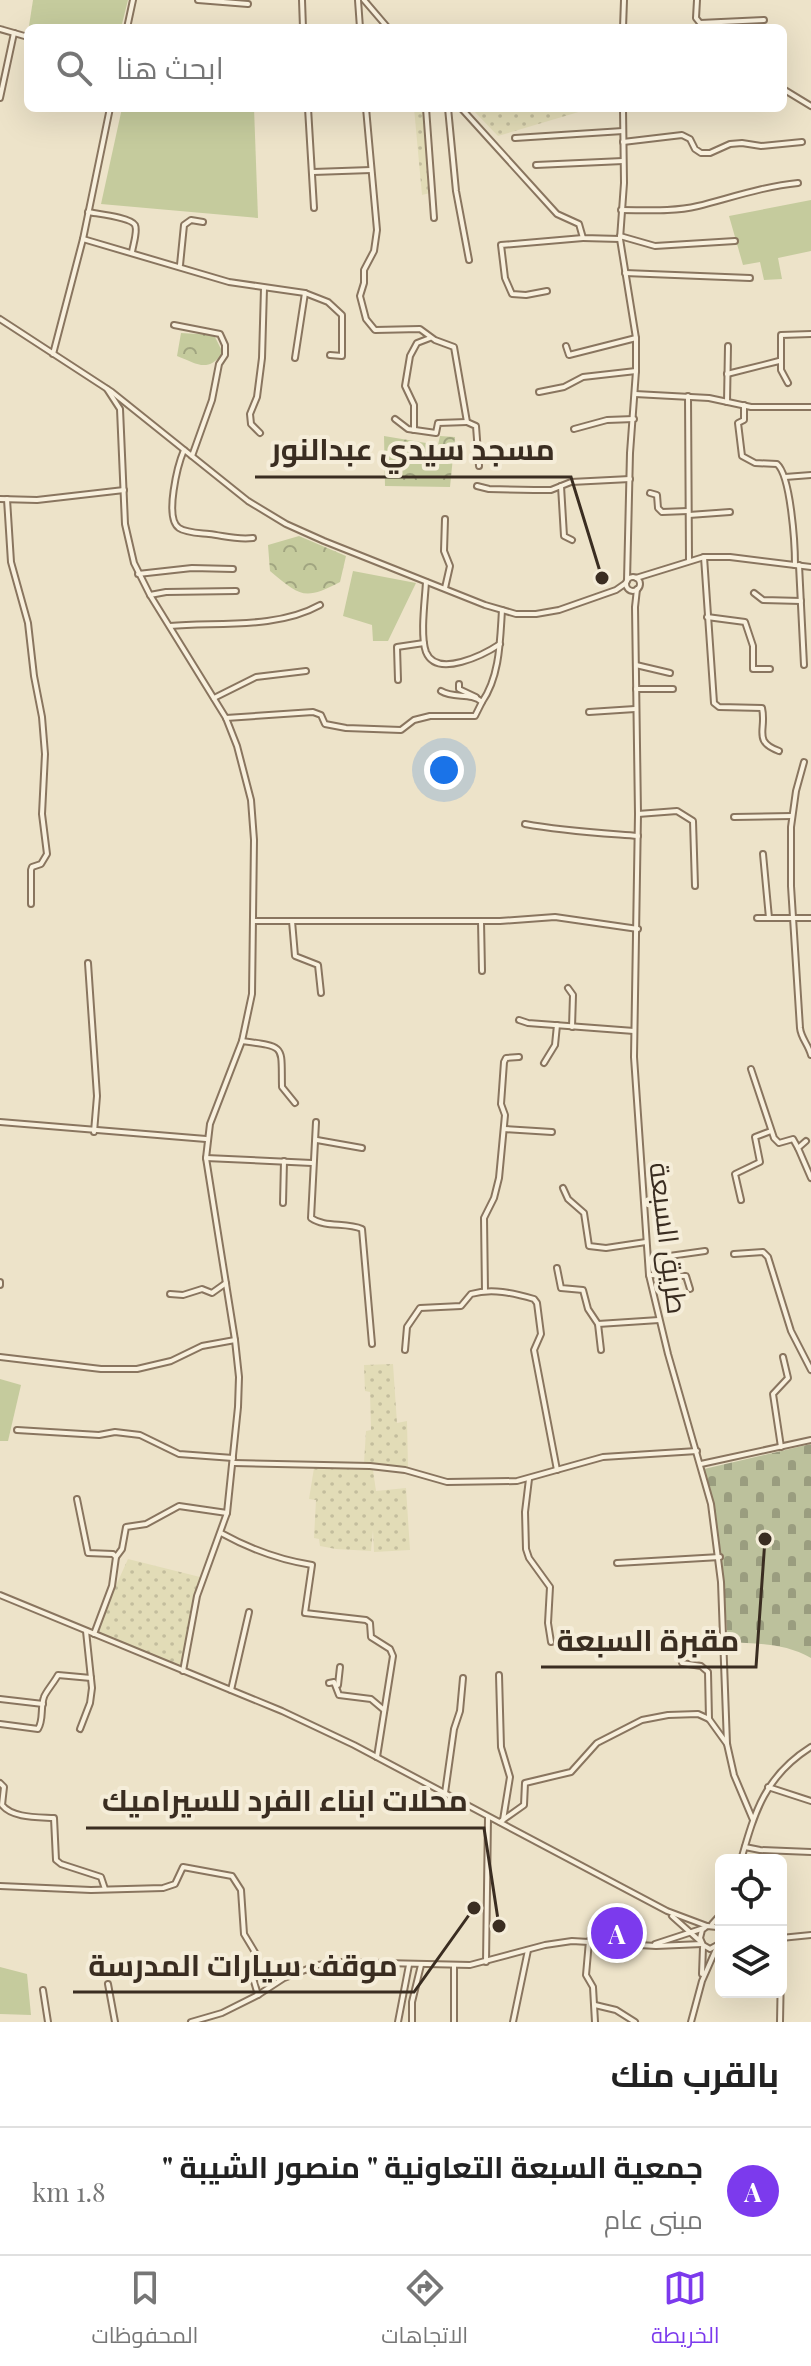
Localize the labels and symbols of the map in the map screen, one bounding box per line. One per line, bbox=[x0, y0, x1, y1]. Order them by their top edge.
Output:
callout: مسجد سيدي عبدالنور bbox=[255, 423, 571, 477]
text: مسجد سيدي عبدالنور bbox=[270, 428, 555, 474]
your location bbox=[424, 750, 464, 790]
street label: طريق السبعة bbox=[642, 1160, 698, 1316]
callout: مقبرة السبعة bbox=[541, 1613, 756, 1667]
text: مقبرة السبعة bbox=[557, 1619, 739, 1659]
callout: محلات ابناء الفرد للسيراميك bbox=[86, 1774, 484, 1828]
text: محلات ابناء الفرد للسيراميك bbox=[102, 1779, 468, 1819]
pin: A bbox=[591, 1903, 643, 1963]
callout: موقف سيارات المدرسة bbox=[73, 1938, 414, 1992]
text: موقف سيارات المدرسة bbox=[88, 1944, 398, 1984]

